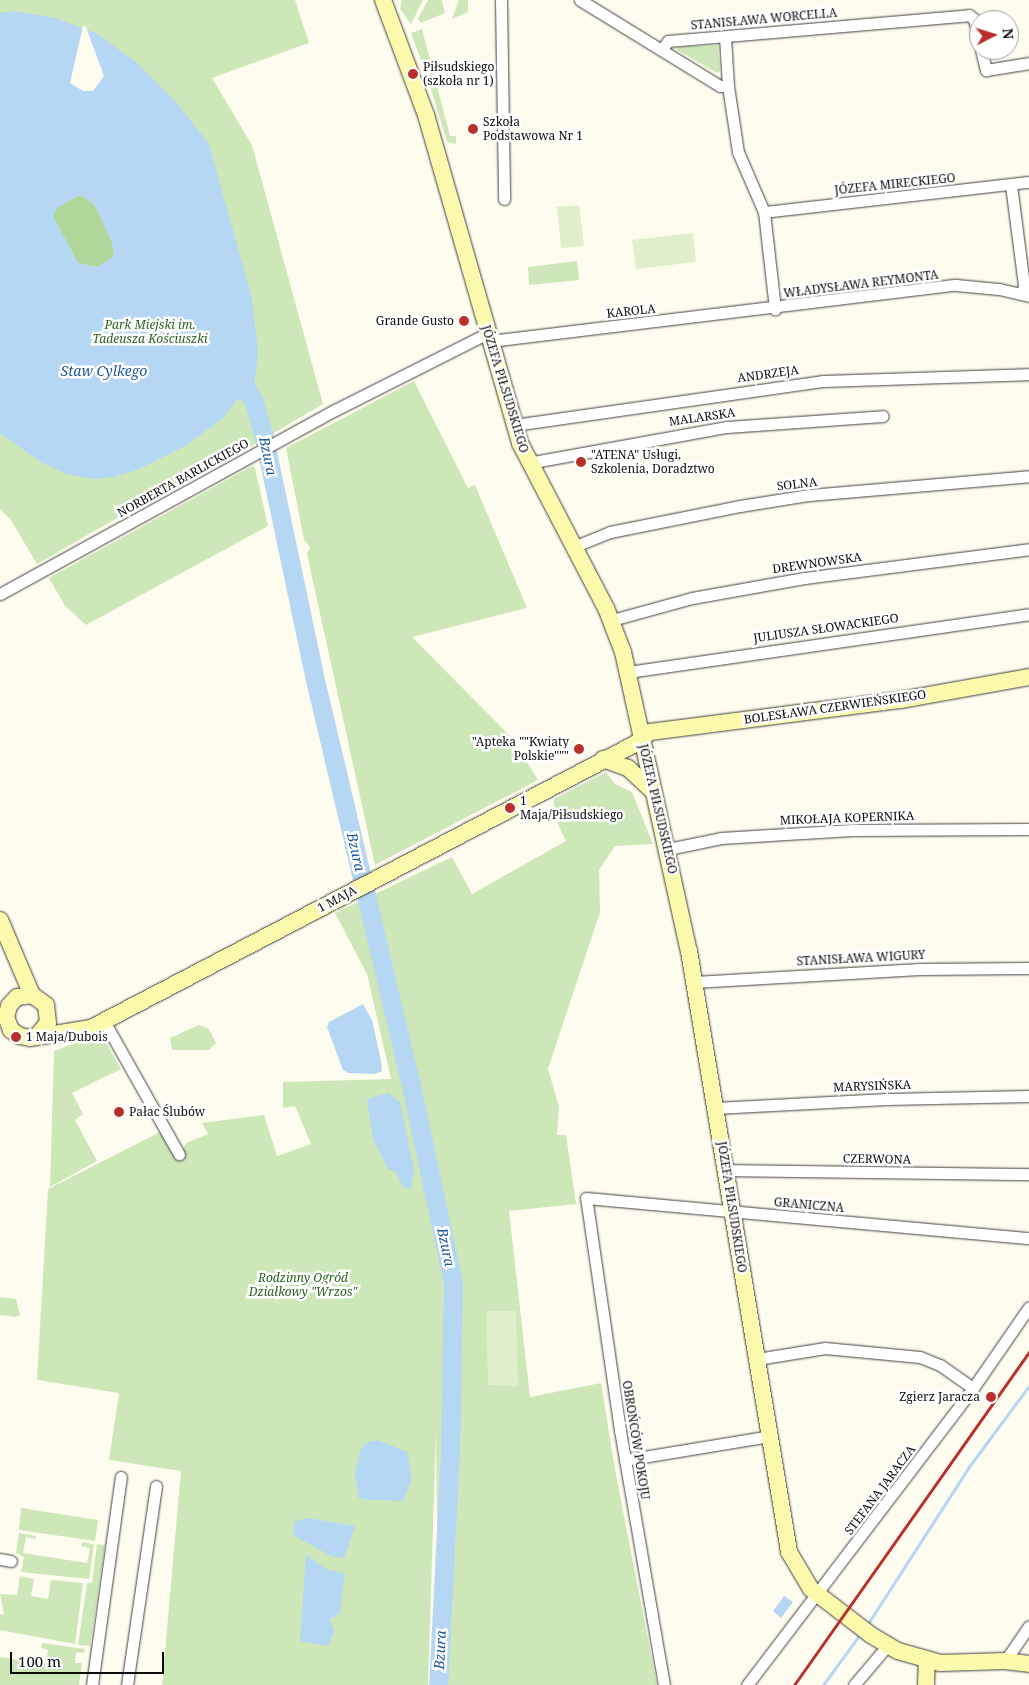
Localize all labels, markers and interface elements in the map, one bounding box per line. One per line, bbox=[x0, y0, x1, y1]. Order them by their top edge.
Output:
street label: STANISŁAWA WORCELLA bbox=[690, 5, 838, 33]
north arrow bbox=[969, 10, 1019, 60]
text: N bbox=[998, 27, 1018, 40]
place label: Piłsudskiego (szkoła nr 1) bbox=[423, 60, 494, 88]
marker: Piłsudskiego (szkoła nr 1) bbox=[407, 68, 419, 80]
place label: Szkoła Podstawowa Nr 1 bbox=[483, 115, 583, 143]
marker: Szkoła Podstawowa Nr 1 bbox=[467, 123, 479, 135]
street label: JÓZEFA MIRECKIEGO bbox=[834, 170, 956, 198]
street label: WŁADYSŁAWA REYMONTA bbox=[783, 267, 939, 301]
street label: KAROLA bbox=[606, 301, 656, 321]
place label: Grande Gusto bbox=[376, 314, 454, 328]
marker: Grande Gusto bbox=[458, 315, 470, 327]
park label: Park Miejski im. Tadeusza Kościuszki bbox=[92, 318, 208, 346]
street label: JÓZEFA PIŁSUDSKIEGO bbox=[479, 323, 531, 455]
water label: Staw Cylkego bbox=[61, 363, 147, 379]
street label: ANDRZEJA bbox=[737, 363, 799, 385]
street label: MALARSKA bbox=[668, 405, 736, 429]
water label: Bzura bbox=[256, 435, 280, 477]
street label: NORBERTA BARLICKIEGO bbox=[115, 436, 251, 520]
place label: "ATENA" Usługi, Szkolenia, Doradztwo bbox=[591, 448, 715, 476]
marker: "ATENA" Usługi, Szkolenia, Doradztwo bbox=[575, 456, 587, 468]
street label: SOLNA bbox=[776, 474, 818, 494]
street label: DREWNOWSKA bbox=[771, 550, 863, 576]
street label: JULIUSZA SŁOWACKIEGO bbox=[753, 611, 899, 645]
street label: BOLESŁAWA CZERWIEŃSKIEGO bbox=[743, 687, 927, 727]
place label: "Apteka ""Kwiaty Polskie""" bbox=[472, 735, 569, 763]
marker: "Apteka ""Kwiaty Polskie""" bbox=[573, 743, 585, 755]
street label: JÓZEFA PIŁSUDSKIEGO bbox=[636, 743, 680, 875]
place label: 1 Maja/Piłsudskiego bbox=[520, 794, 623, 822]
marker: 1 Maja/Piłsudskiego bbox=[504, 802, 516, 814]
street label: MIKOŁAJA KOPERNIKA bbox=[779, 808, 915, 828]
water label: Bzura bbox=[343, 831, 369, 873]
street label: 1 MAJA bbox=[315, 883, 359, 915]
street label: STANISŁAWA WIGURY bbox=[796, 947, 926, 969]
place label: 1 Maja/Dubois bbox=[26, 1030, 108, 1044]
marker: 1 Maja/Dubois bbox=[10, 1031, 22, 1043]
street label: MARYSIŃSKA bbox=[833, 1077, 911, 1095]
place label: Pałac Ślubów bbox=[129, 1105, 205, 1119]
marker: Pałac Ślubów bbox=[113, 1106, 125, 1118]
street label: JÓZEFA PIŁSUDSKIEGO bbox=[714, 1140, 750, 1274]
street label: CZERWONA bbox=[843, 1151, 911, 1167]
street label: GRANICZNA bbox=[773, 1195, 845, 1215]
water label: Bzura bbox=[434, 1226, 458, 1268]
park label: Rodzinny Ogród Działkowy "Wrzos" bbox=[249, 1271, 357, 1299]
street label: OBROŃCÓW POKOJU bbox=[619, 1379, 653, 1501]
place label: Zgierz Jaracza bbox=[899, 1390, 980, 1404]
marker: Zgierz Jaracza bbox=[984, 1390, 998, 1404]
street label: STEFANA JARACZA bbox=[842, 1442, 918, 1538]
water label: Bzura bbox=[431, 1630, 449, 1670]
scale bar bbox=[12, 1642, 166, 1674]
text: 100 m bbox=[18, 1651, 61, 1671]

